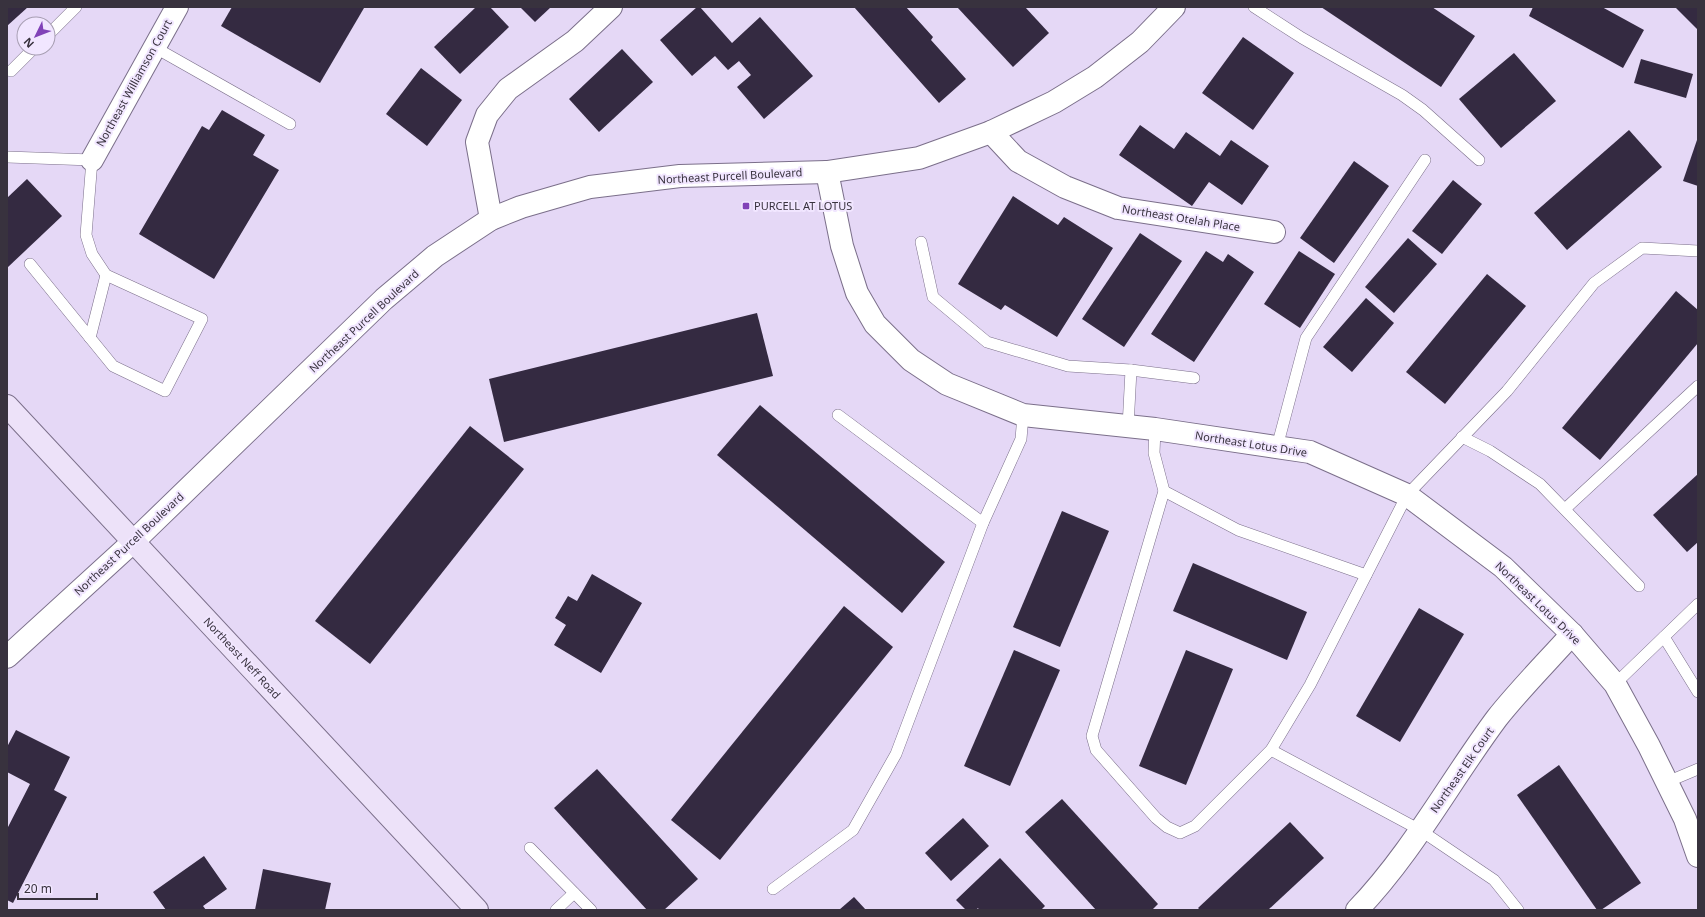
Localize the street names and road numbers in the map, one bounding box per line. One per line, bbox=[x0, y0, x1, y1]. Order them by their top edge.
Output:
street label: Northeast Williamson Court bbox=[92, 16, 175, 149]
street label: Northeast Purcell Boulevard bbox=[657, 164, 803, 187]
street label: Northeast Otelah Place bbox=[1121, 201, 1241, 234]
street label: Northeast Purcell Boulevard bbox=[306, 266, 422, 376]
street label: Northeast Lotus Drive bbox=[1194, 427, 1308, 460]
street label: Northeast Purcell Boulevard bbox=[71, 489, 187, 599]
street label: Northeast Lotus Drive bbox=[1492, 558, 1584, 647]
street label: Northeast Neff Road bbox=[201, 614, 284, 702]
street label: Northeast Elk Court bbox=[1426, 724, 1497, 816]

